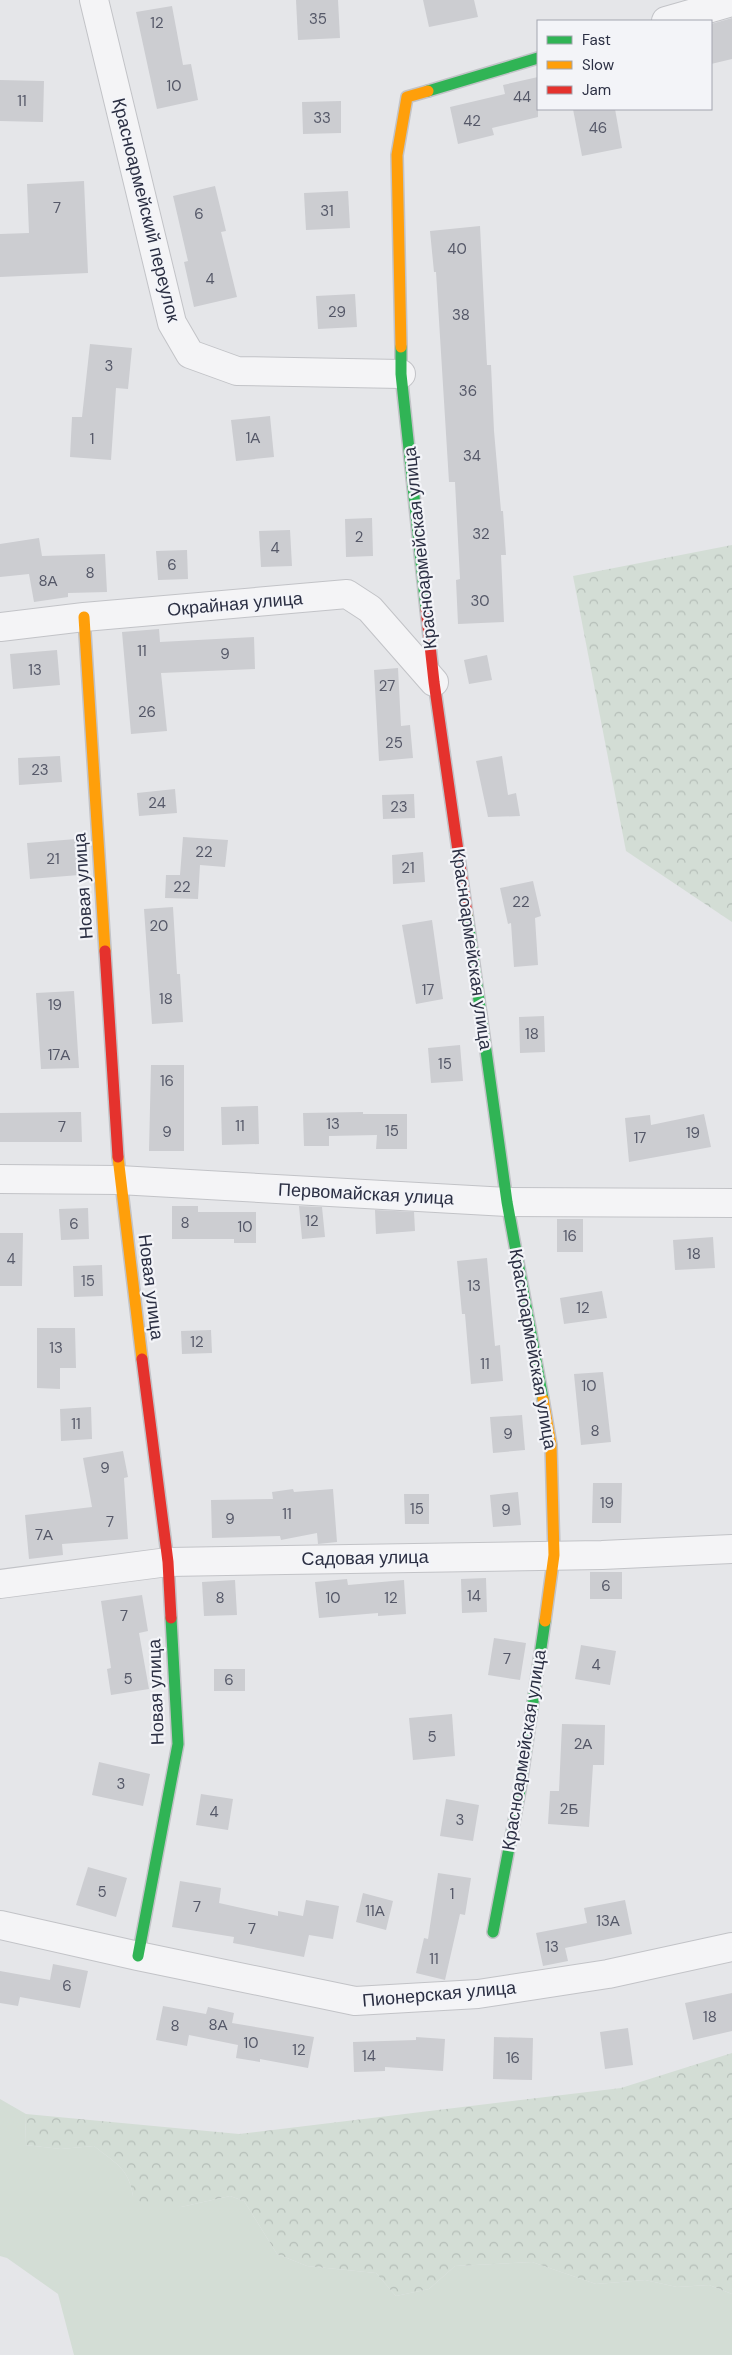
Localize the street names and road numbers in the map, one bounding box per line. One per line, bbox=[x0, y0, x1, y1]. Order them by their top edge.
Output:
street label: Красноармейский переулок bbox=[106, 95, 186, 325]
street label: Красноармейская улица bbox=[397, 445, 443, 650]
street label: Окрайная улица bbox=[166, 586, 305, 622]
street label: Новая улица bbox=[67, 831, 99, 940]
street label: Красноармейская улица bbox=[446, 847, 498, 1052]
street label: Первомайская улица bbox=[277, 1177, 456, 1211]
street label: Новая улица bbox=[133, 1233, 170, 1342]
street label: Красноармейская улица bbox=[504, 1247, 563, 1452]
street label: Садовая улица bbox=[301, 1545, 430, 1571]
street label: Новая улица bbox=[142, 1637, 170, 1746]
street label: Красноармейская улица bbox=[496, 1647, 552, 1852]
street label: Пионерская улица bbox=[361, 1975, 518, 2013]

